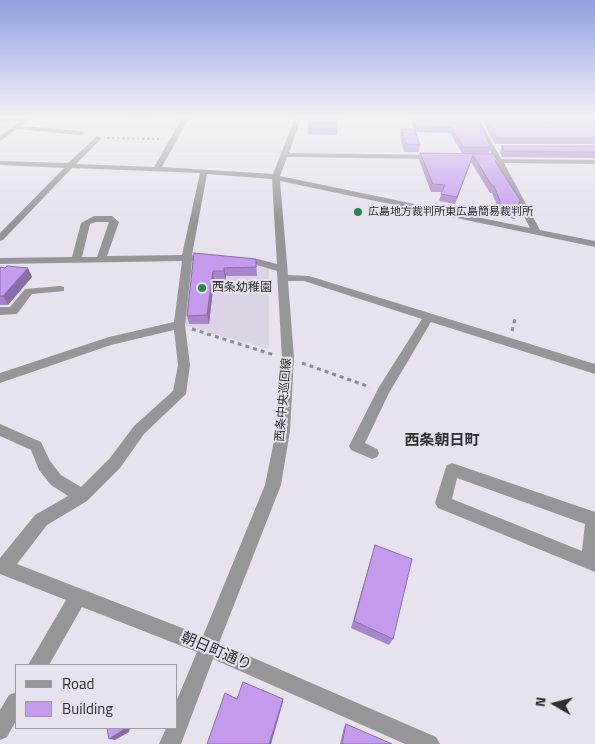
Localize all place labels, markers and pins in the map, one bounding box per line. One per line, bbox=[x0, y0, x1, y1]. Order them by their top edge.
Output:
place label: 広島地方裁判所東広島簡易裁判所 bbox=[368, 205, 533, 219]
marker: 広島地方裁判所東広島簡易裁判所 bbox=[352, 206, 364, 218]
place label: 西条幼稚園 bbox=[212, 281, 272, 295]
marker: 西条幼稚園 bbox=[196, 282, 208, 294]

